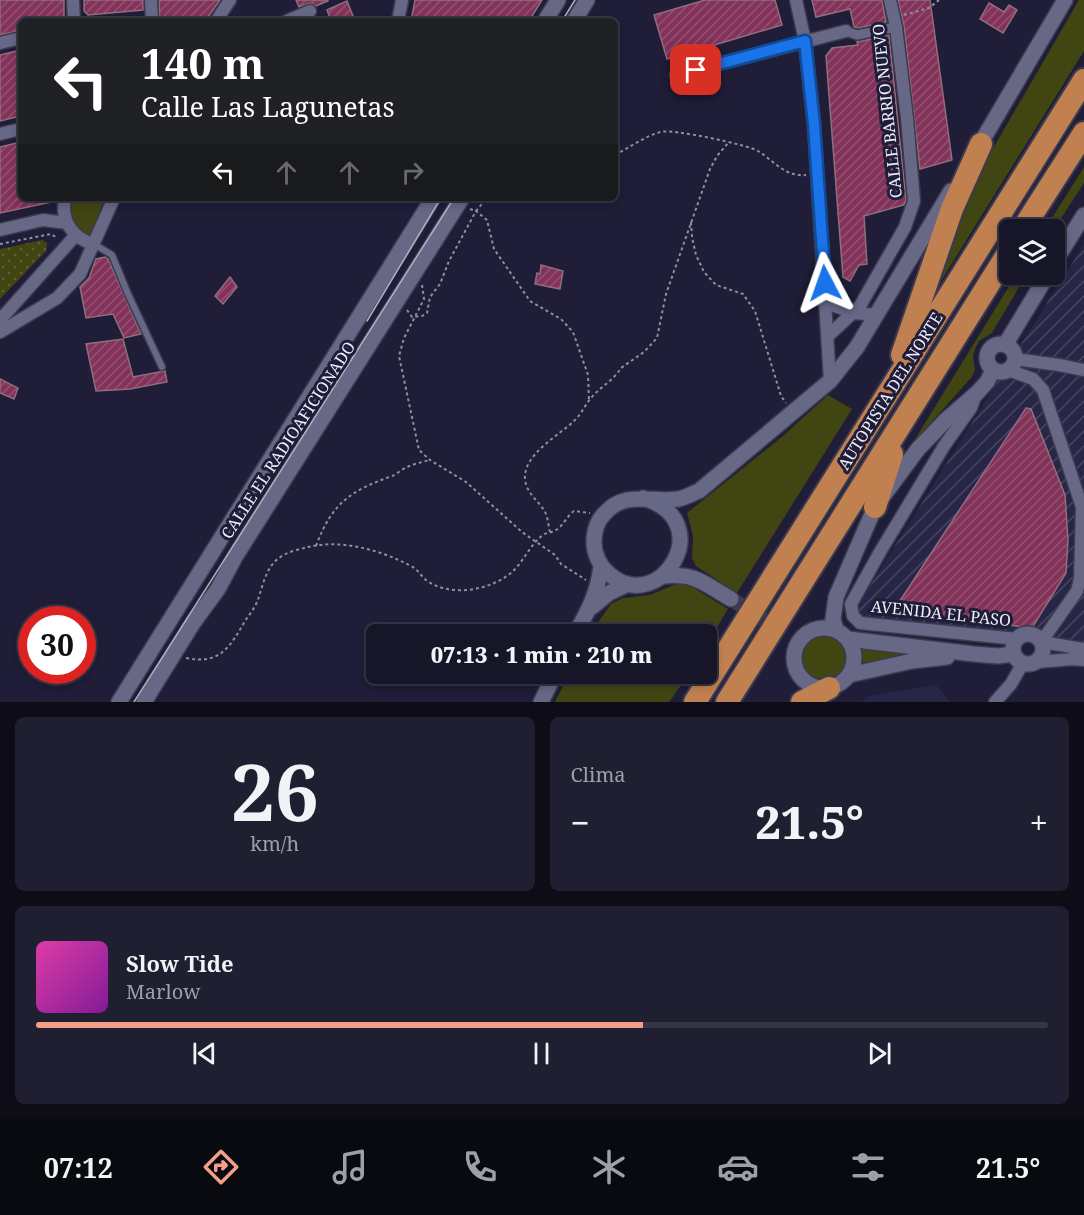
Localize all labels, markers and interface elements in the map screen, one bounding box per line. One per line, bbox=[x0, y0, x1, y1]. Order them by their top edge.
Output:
street label: CALLE BARRIO NUEVO bbox=[867, 23, 907, 199]
text: 140 m bbox=[141, 34, 265, 91]
icon: left bbox=[42, 42, 120, 120]
pin bbox=[670, 44, 721, 95]
icon: arrive bbox=[679, 53, 712, 86]
text: Calle Las Lagunetas bbox=[141, 88, 395, 125]
icon: left bbox=[207, 156, 240, 189]
icon: ahead bbox=[270, 156, 303, 189]
icon: ahead bbox=[333, 156, 366, 189]
icon: right bbox=[396, 156, 429, 189]
map controls bbox=[999, 219, 1065, 285]
button: layers bbox=[999, 219, 1065, 285]
position arrow bbox=[793, 251, 857, 315]
street label: AUTOPISTA DEL NORTE bbox=[833, 308, 948, 474]
street label: CALLE EL RADIOAFICIONADO bbox=[216, 337, 360, 543]
street label: AVENIDA EL PASO bbox=[870, 595, 1012, 631]
speed limit sign: 30 bbox=[18, 606, 96, 684]
text: 07:13 · 1 min · 210 m bbox=[431, 639, 652, 669]
text: 26 bbox=[231, 738, 319, 844]
text: Clima bbox=[571, 761, 626, 788]
text: 21.5° bbox=[755, 791, 864, 852]
text: − bbox=[571, 800, 590, 845]
text: + bbox=[1030, 800, 1048, 845]
text: km/h bbox=[250, 830, 299, 857]
text: Slow Tide bbox=[126, 948, 234, 978]
text: Marlow bbox=[126, 978, 200, 1005]
icon: previous bbox=[188, 1037, 221, 1070]
icon: pause bbox=[525, 1037, 558, 1070]
icon: next bbox=[863, 1037, 896, 1070]
icon: directions bbox=[200, 1146, 242, 1188]
icon: music bbox=[329, 1146, 371, 1188]
icon: phone bbox=[459, 1146, 501, 1188]
icon: climate bbox=[588, 1146, 630, 1188]
icon: car bbox=[717, 1146, 759, 1188]
icon: filters bbox=[847, 1146, 889, 1188]
text: 07:12 bbox=[44, 1149, 113, 1186]
text: 21.5° bbox=[976, 1149, 1040, 1186]

